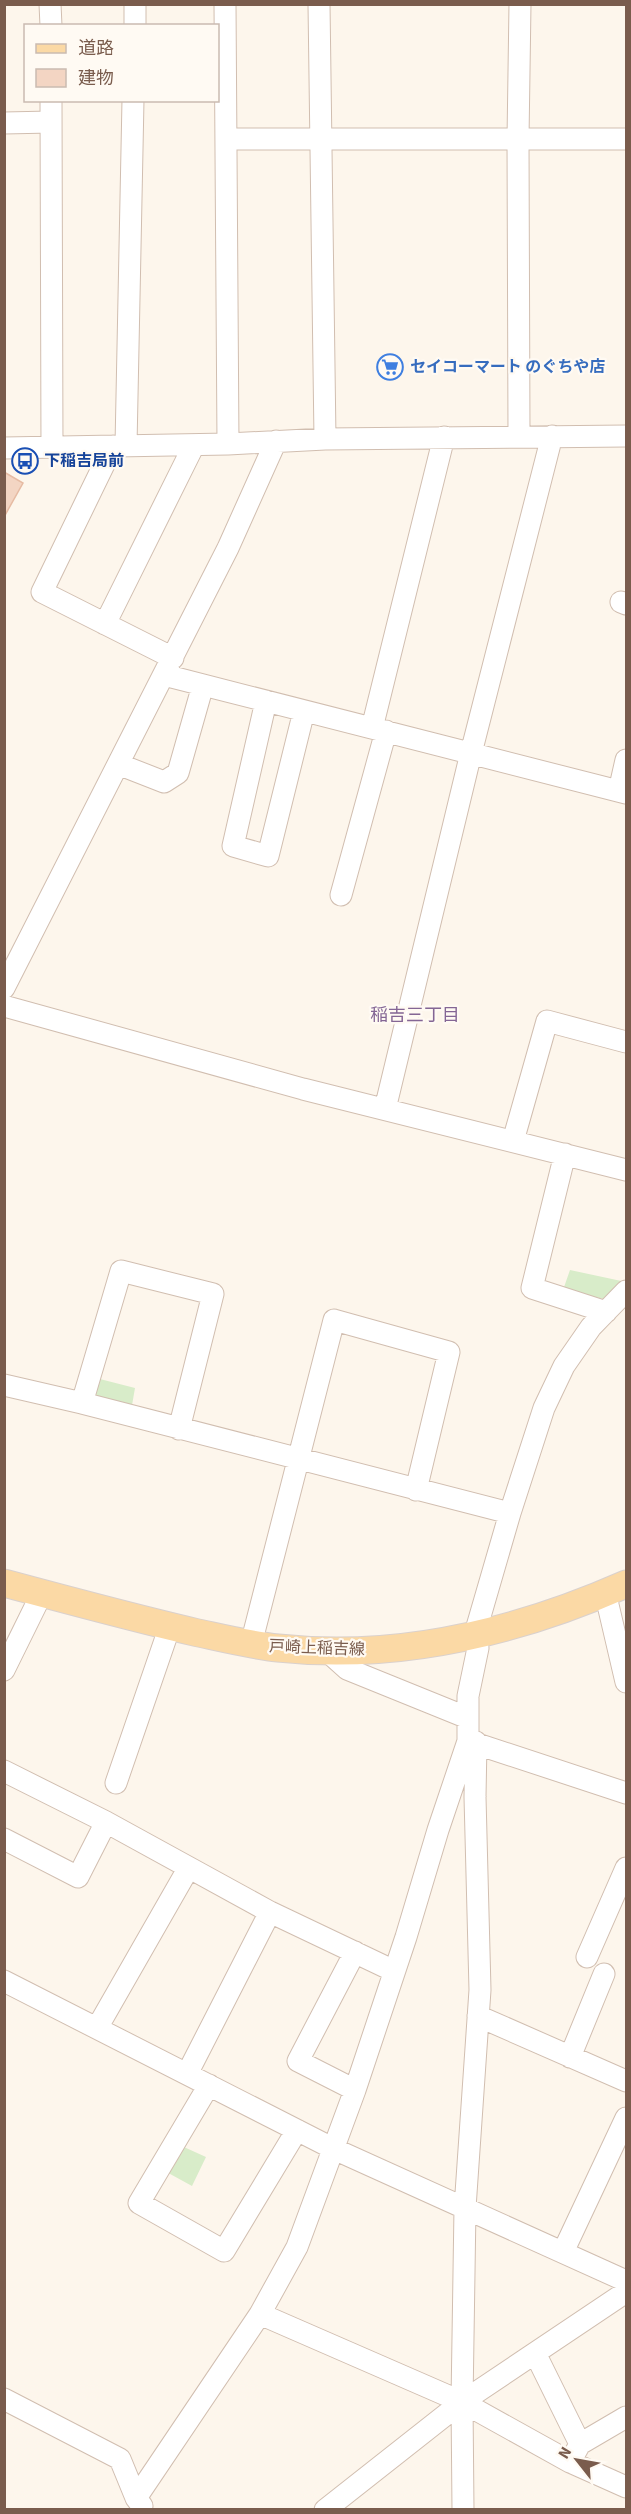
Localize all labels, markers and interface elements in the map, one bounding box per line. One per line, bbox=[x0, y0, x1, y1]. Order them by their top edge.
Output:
legend bbox=[24, 24, 219, 102]
text: 道路 bbox=[78, 36, 114, 61]
text: 建物 bbox=[78, 66, 114, 91]
supermarket icon: セイコーマート のぐちや店 bbox=[375, 352, 405, 382]
place label: セイコーマート のぐちや店 bbox=[410, 356, 605, 378]
bus stop icon: 下稲吉局前 bbox=[10, 446, 40, 476]
place label: 下稲吉局前 bbox=[44, 450, 124, 472]
district label: 稲吉三丁目 bbox=[370, 1003, 460, 1028]
street label: 戸崎上稲吉線 bbox=[269, 1635, 365, 1661]
north arrow bbox=[547, 2430, 607, 2490]
text: N bbox=[553, 2443, 577, 2463]

